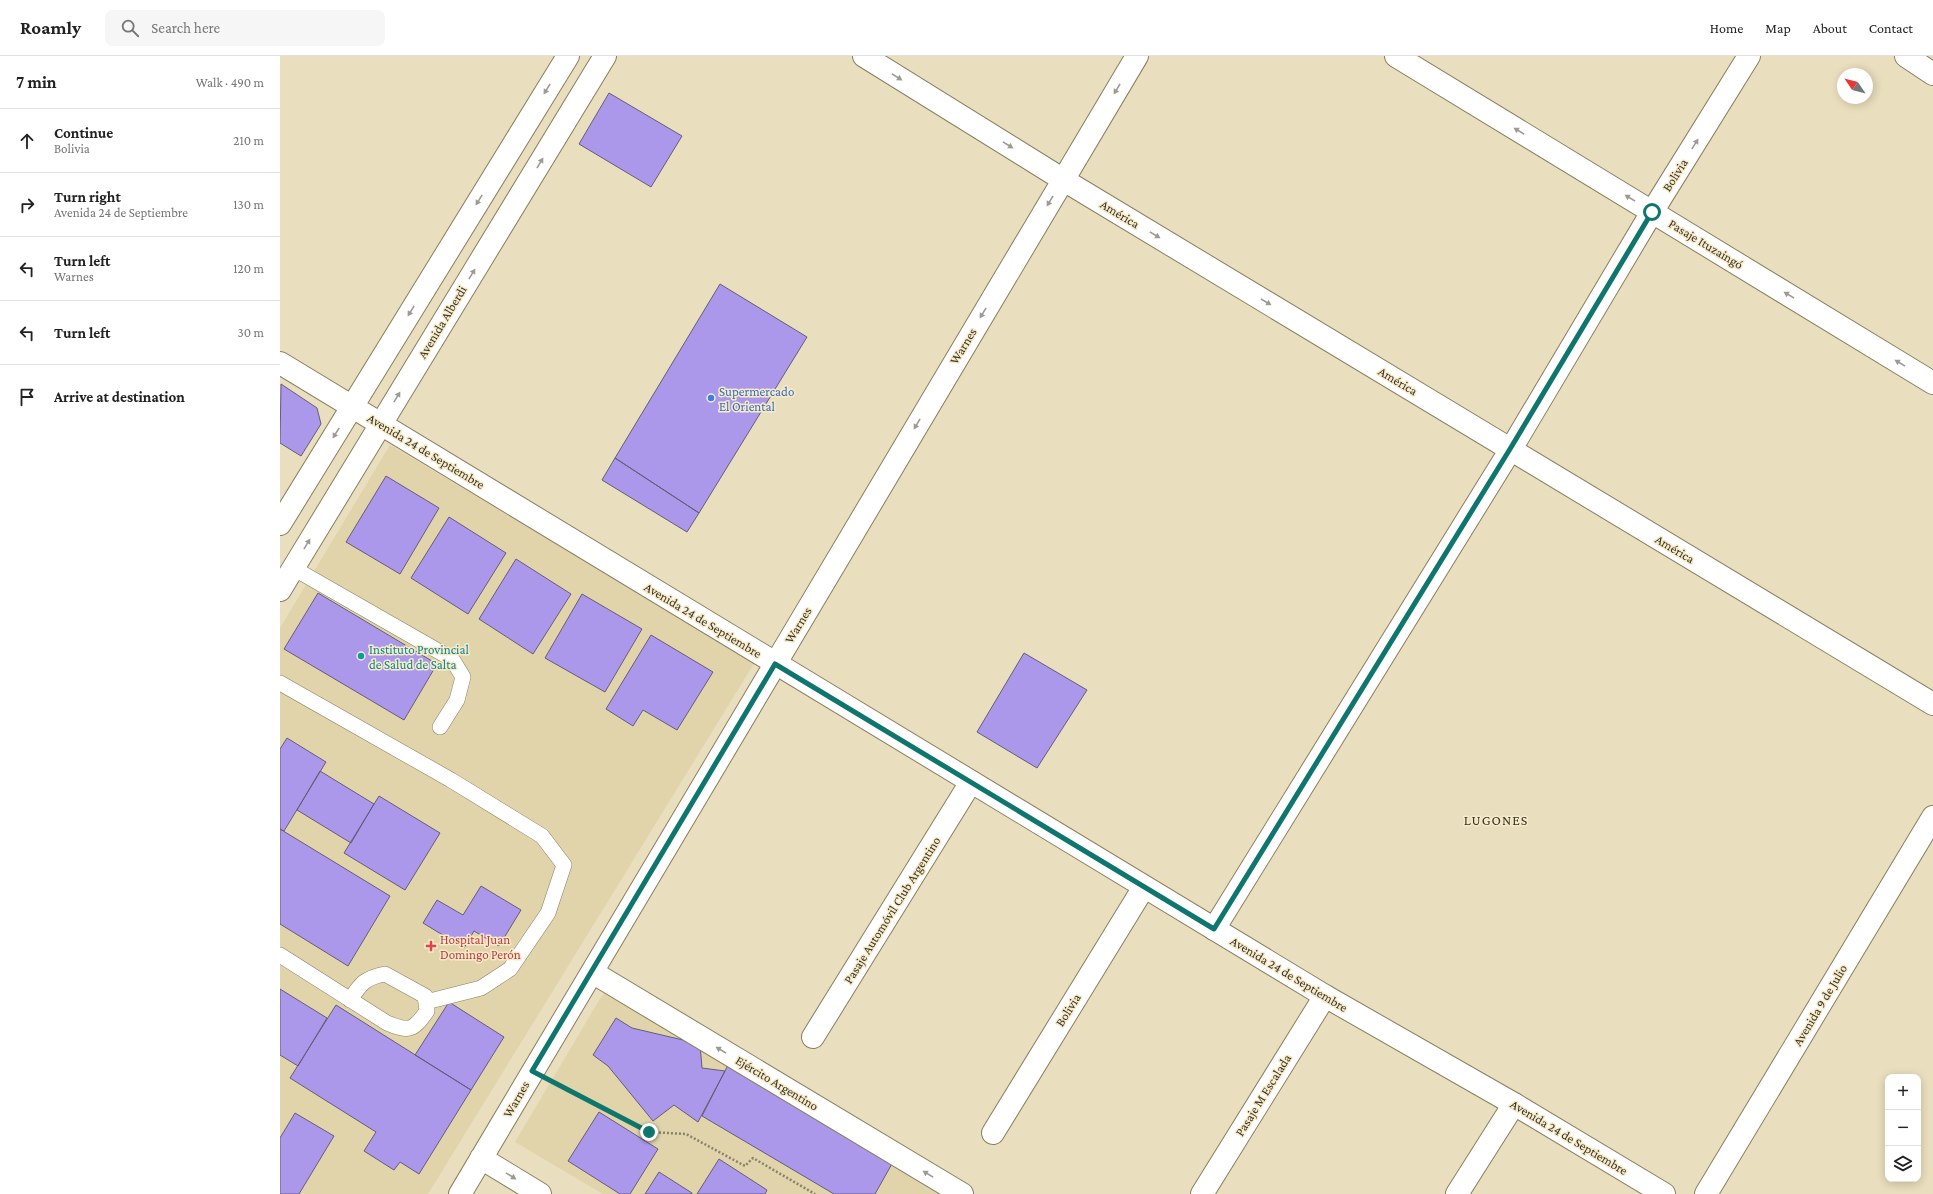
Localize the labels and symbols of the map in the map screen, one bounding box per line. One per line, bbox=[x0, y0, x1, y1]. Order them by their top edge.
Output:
north arrow bbox=[1837, 68, 1873, 104]
one-way arrow bbox=[892, 73, 903, 80]
one-way arrow bbox=[544, 83, 551, 95]
one-way arrow bbox=[1113, 83, 1120, 95]
one-way arrow bbox=[1513, 127, 1525, 134]
one-way arrow bbox=[1691, 138, 1699, 149]
one-way arrow bbox=[1002, 142, 1014, 149]
street label: Bolivia bbox=[1659, 156, 1691, 194]
one-way arrow bbox=[536, 157, 543, 169]
one-way arrow bbox=[476, 194, 483, 206]
one-way arrow bbox=[1046, 195, 1053, 207]
one-way arrow bbox=[1624, 195, 1636, 202]
street label: América bbox=[1098, 196, 1142, 232]
route start bbox=[1643, 203, 1661, 221]
street label: Pasaje Ituzaingó bbox=[1665, 216, 1746, 273]
one-way arrow bbox=[1150, 231, 1160, 239]
one-way arrow bbox=[468, 268, 475, 280]
street label: Avenida Alberdi bbox=[414, 282, 470, 361]
one-way arrow bbox=[1783, 292, 1795, 299]
one-way arrow bbox=[1261, 298, 1271, 306]
one-way arrow bbox=[408, 305, 415, 317]
one-way arrow bbox=[980, 307, 987, 319]
street label: Warnes bbox=[946, 325, 980, 367]
one-way arrow bbox=[1895, 359, 1905, 367]
street label: América bbox=[1376, 363, 1420, 399]
place label: Supermercado El Oriental bbox=[719, 384, 794, 414]
one-way arrow bbox=[393, 391, 400, 403]
marker: Supermercado El Oriental bbox=[706, 393, 716, 403]
street label: Avenida 24 de Septiembre bbox=[365, 410, 487, 492]
one-way arrow bbox=[914, 418, 921, 430]
one-way arrow bbox=[332, 427, 339, 439]
street label: América bbox=[1653, 531, 1697, 567]
one-way arrow bbox=[304, 538, 311, 550]
street label: Avenida 24 de Septiembre bbox=[642, 579, 764, 661]
street label: Warnes bbox=[781, 604, 815, 646]
place label: Instituto Provincial de Salud de Salta bbox=[369, 642, 470, 672]
marker: Instituto Provincial de Salud de Salta bbox=[356, 651, 366, 661]
district label: LUGONES bbox=[1464, 812, 1528, 828]
street label: Pasaje Automóvil Club Argentino bbox=[840, 834, 944, 987]
place label: Hospital Juan Domingo Perón bbox=[440, 932, 521, 962]
street label: Avenida 24 de Septiembre bbox=[1228, 933, 1350, 1015]
marker: Hospital Juan Domingo Perón bbox=[425, 940, 437, 952]
street label: Avenida 9 de Julio bbox=[1790, 961, 1850, 1049]
street label: Bolivia bbox=[1052, 991, 1084, 1029]
one-way arrow bbox=[715, 1046, 727, 1053]
street label: Pasaje M Escalada bbox=[1232, 1051, 1295, 1139]
street label: Ejército Argentino bbox=[732, 1052, 821, 1114]
street label: Warnes bbox=[500, 1078, 532, 1120]
street label: Avenida 24 de Septiembre bbox=[1508, 1096, 1630, 1178]
route end bbox=[640, 1123, 658, 1141]
one-way arrow bbox=[923, 1170, 933, 1178]
one-way arrow bbox=[506, 1172, 516, 1180]

